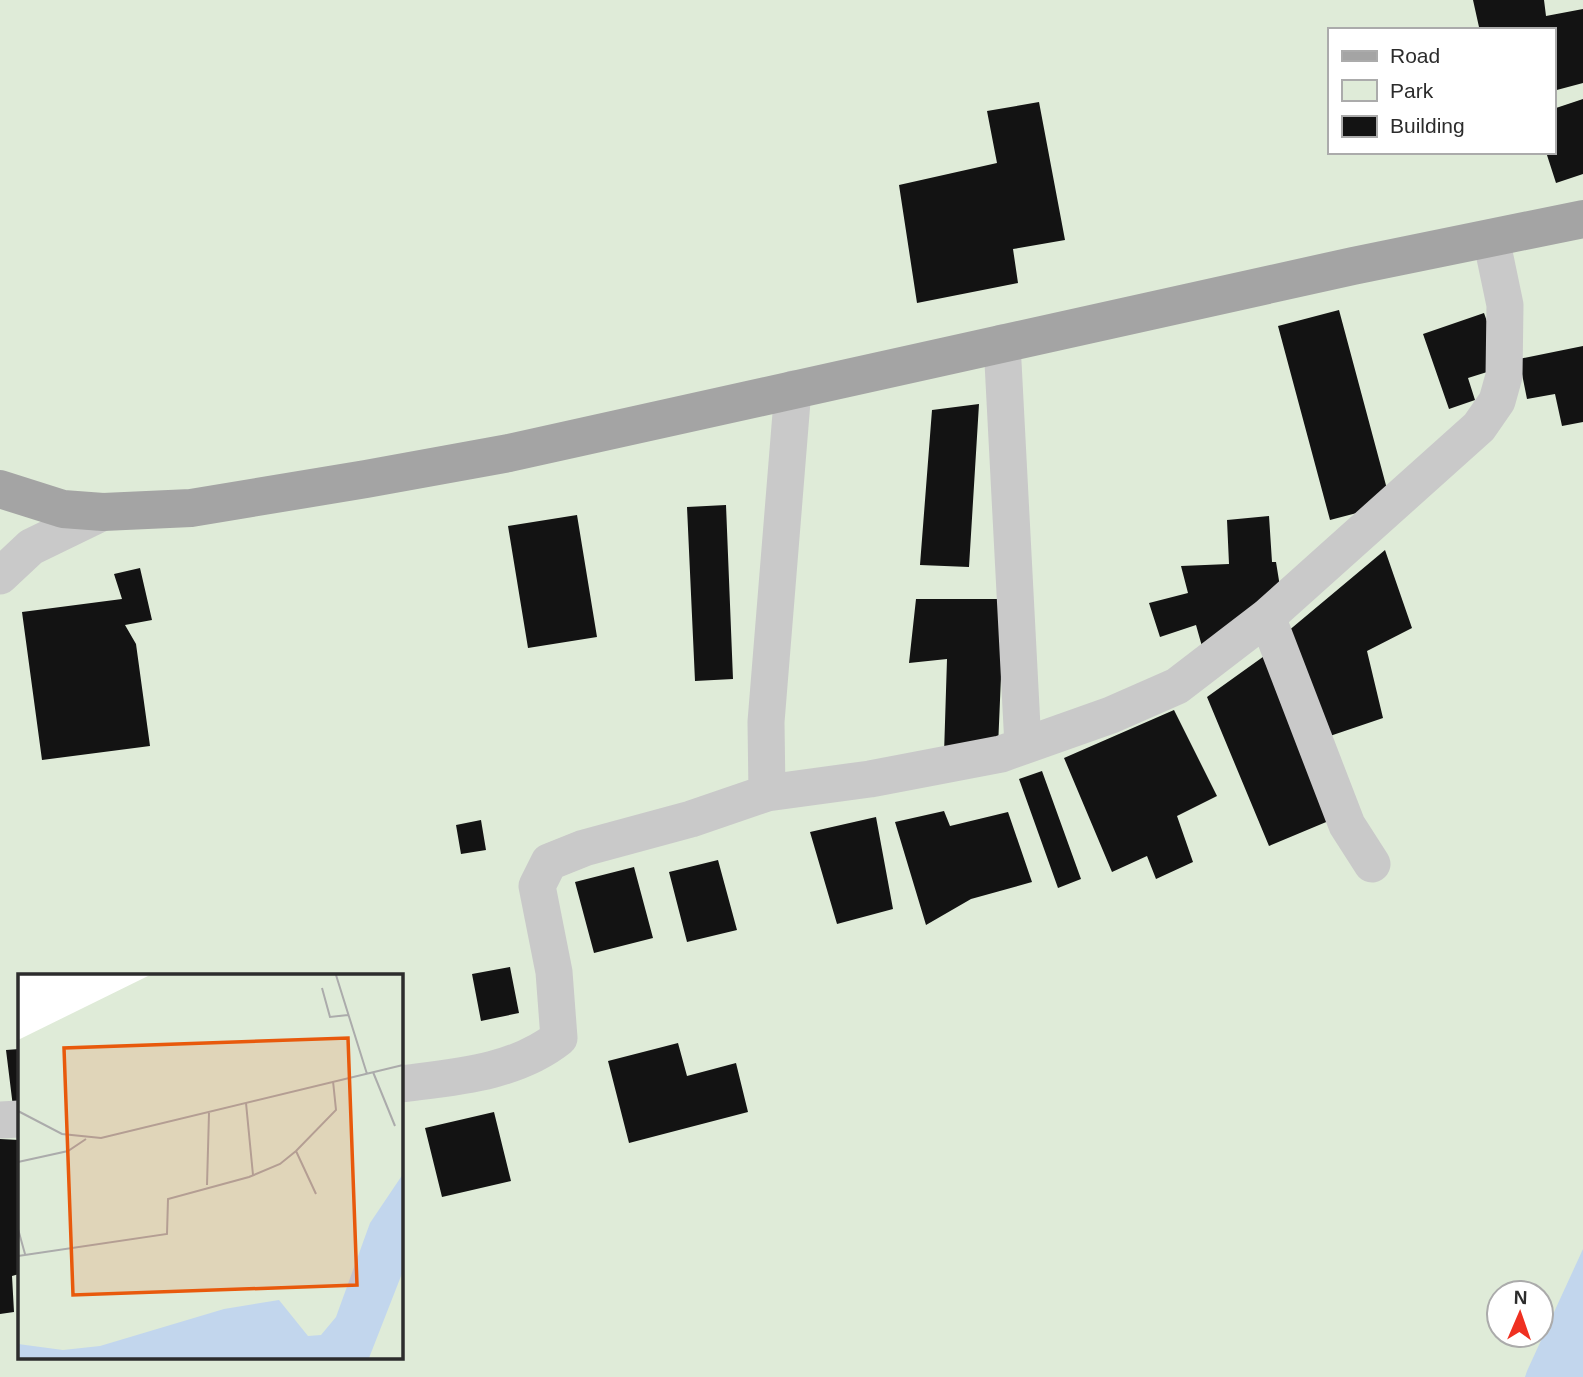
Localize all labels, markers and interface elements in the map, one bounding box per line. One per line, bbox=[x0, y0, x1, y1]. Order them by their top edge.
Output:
legend bbox=[1328, 28, 1555, 154]
text: Road bbox=[1390, 44, 1440, 67]
text: Park bbox=[1390, 79, 1434, 102]
text: Building bbox=[1390, 114, 1465, 137]
inset map bbox=[18, 974, 402, 1360]
north arrow bbox=[1485, 1279, 1555, 1349]
text: N bbox=[1513, 1287, 1528, 1308]

